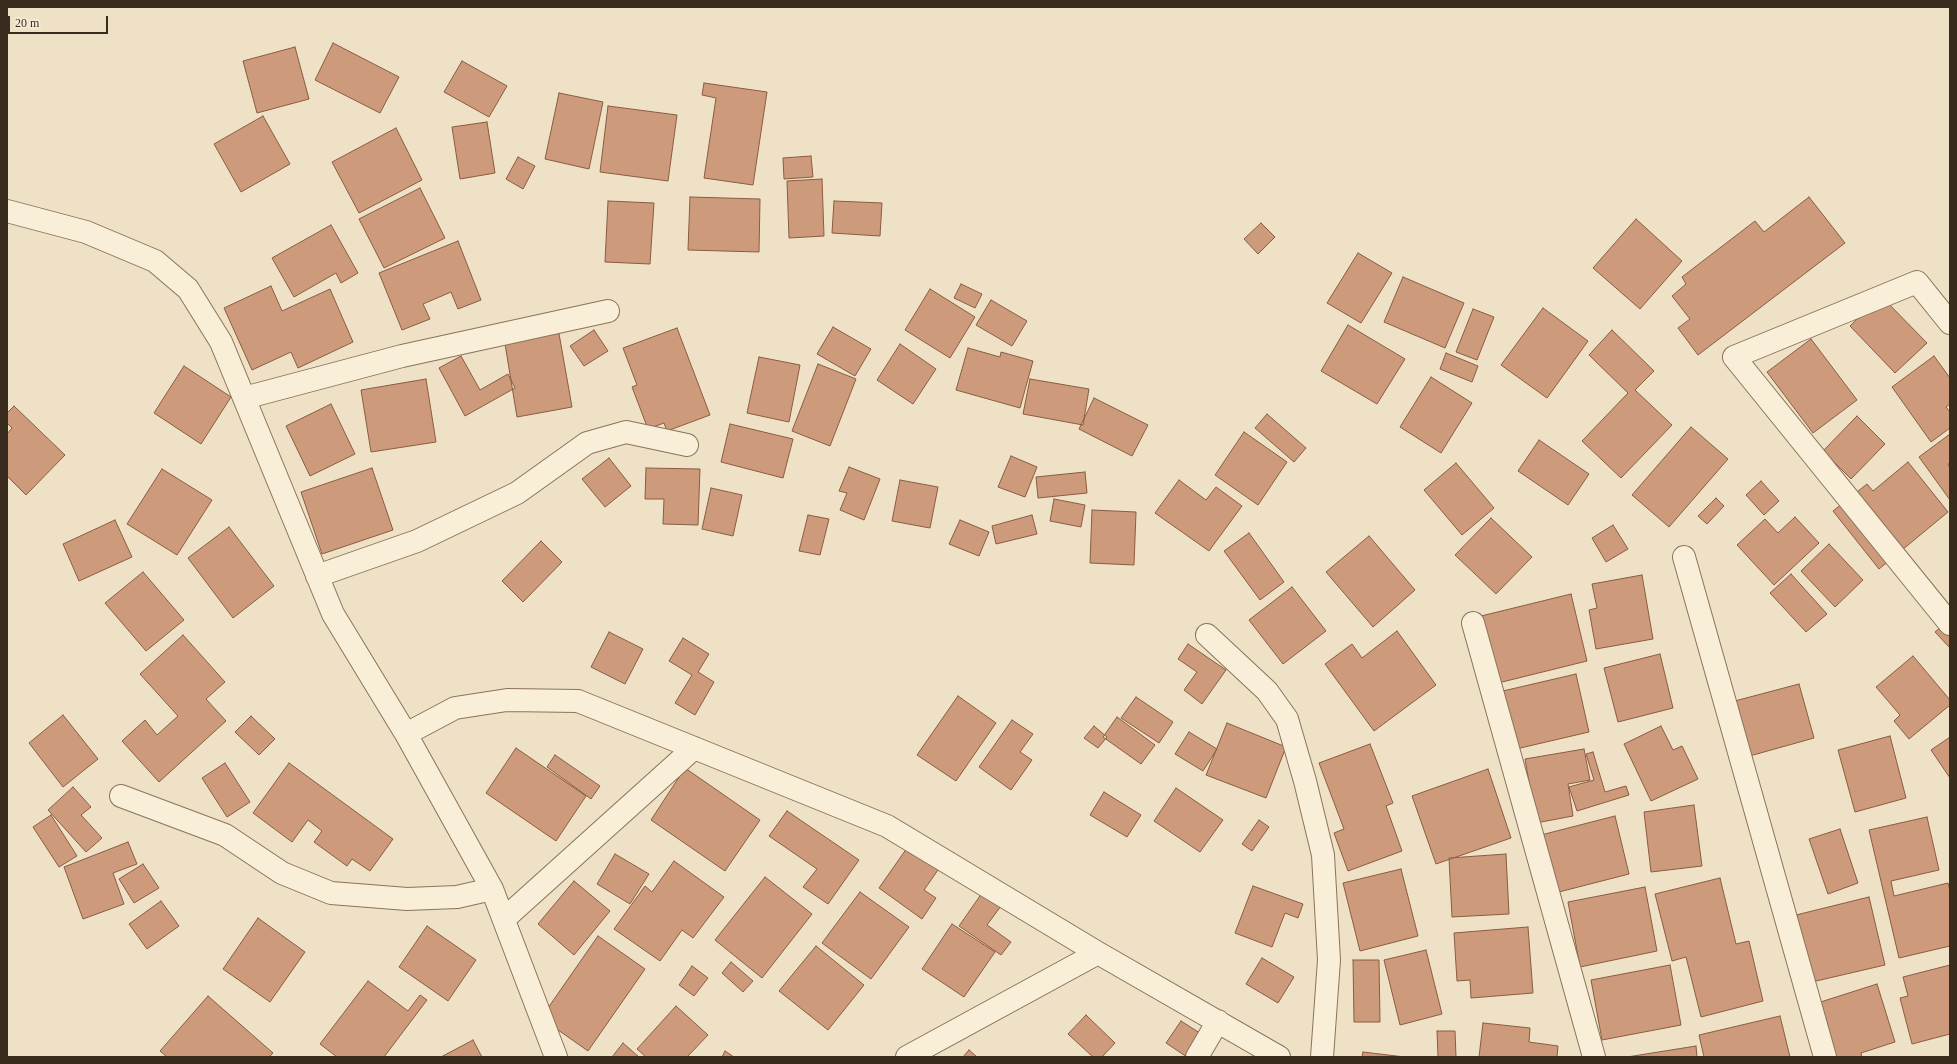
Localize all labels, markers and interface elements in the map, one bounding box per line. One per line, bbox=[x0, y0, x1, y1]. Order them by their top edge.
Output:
scale bar bbox=[10, 8, 110, 34]
text: 20 m bbox=[15, 16, 39, 30]

